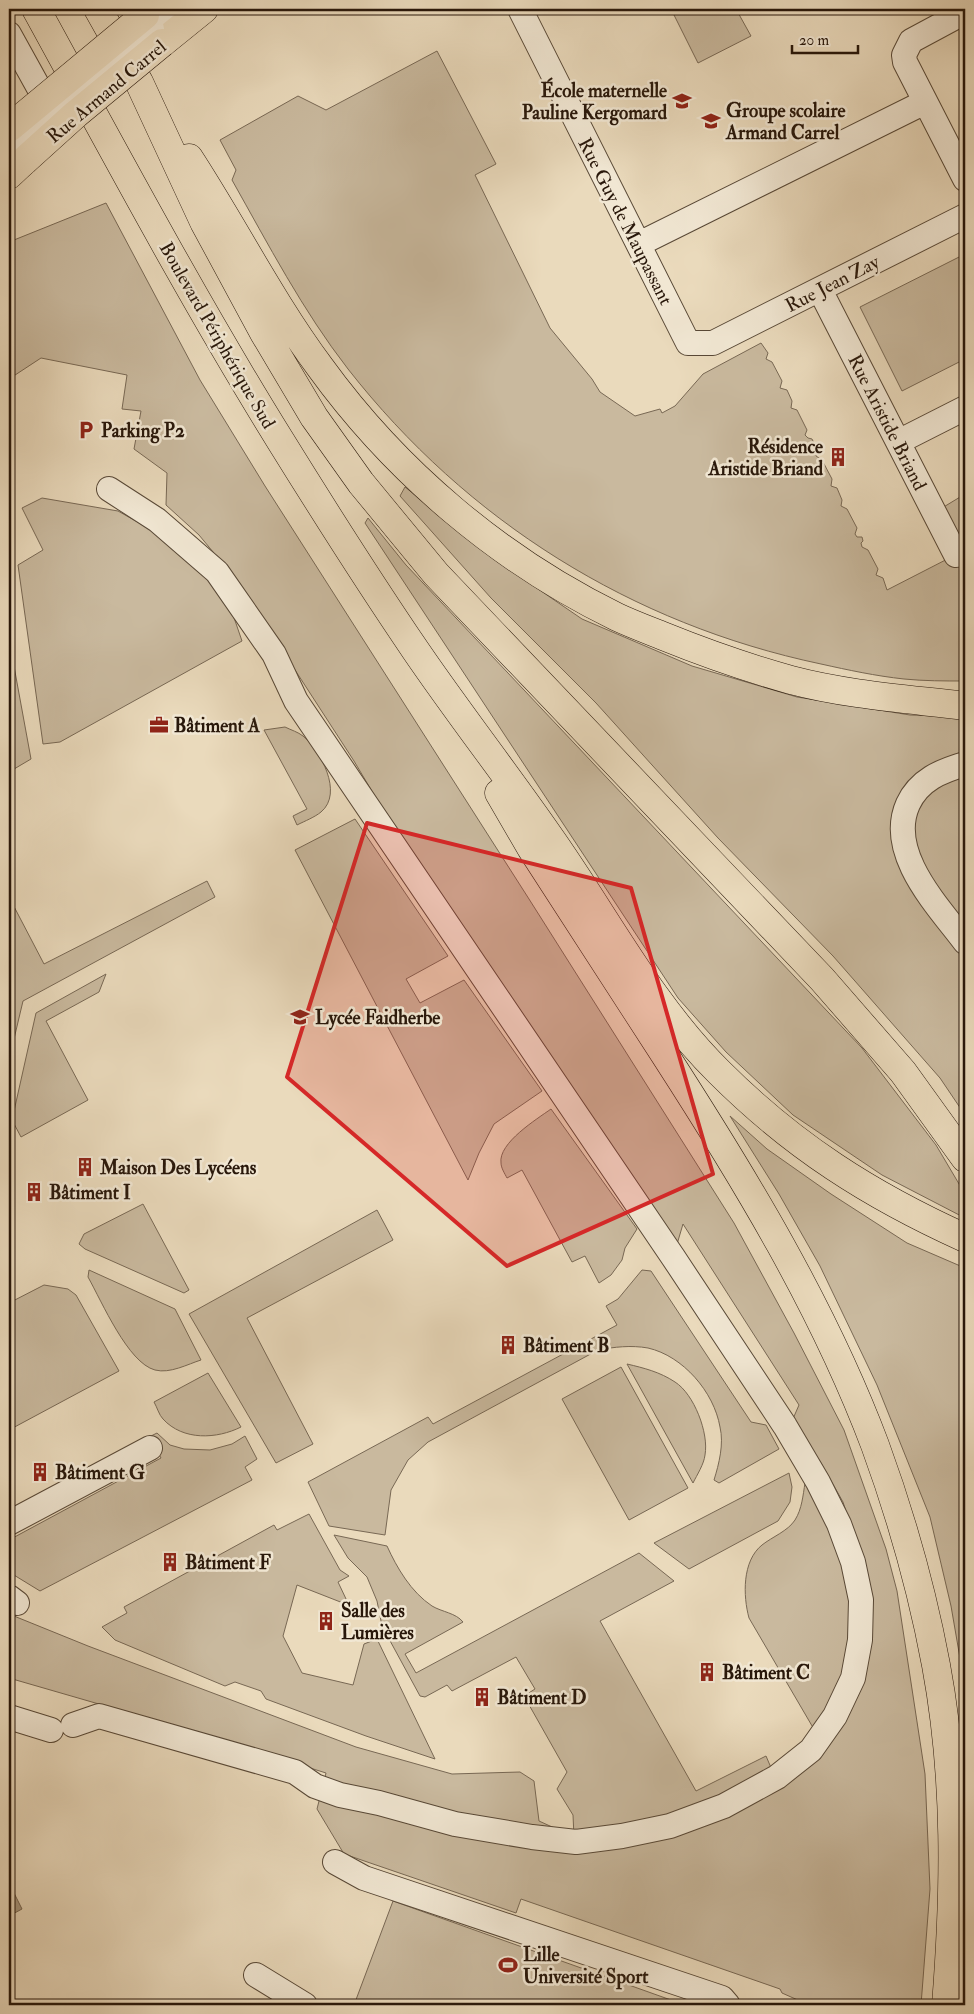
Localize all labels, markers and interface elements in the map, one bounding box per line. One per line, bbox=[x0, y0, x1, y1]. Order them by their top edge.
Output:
scale bar bbox=[792, 22, 858, 54]
text: 20 m bbox=[799, 31, 829, 50]
street label: Rue Armand Carrel bbox=[42, 35, 171, 149]
place label: École maternelle Pauline Kergomard bbox=[522, 77, 668, 126]
school or university icon: École maternelle Pauline Kergomard bbox=[671, 90, 693, 112]
place label: Groupe scolaire Armand Carrel bbox=[725, 99, 845, 145]
school or university icon: Groupe scolaire Armand Carrel bbox=[700, 110, 722, 132]
street label: Rue Guy de Maupassant bbox=[572, 134, 678, 310]
street label: Boulevard Périphérique Sud bbox=[153, 238, 281, 434]
street label: Rue Jean Zay bbox=[781, 250, 884, 318]
street label: Rue Aristide Briand bbox=[842, 350, 932, 495]
parking icon: Parking P2 bbox=[75, 419, 97, 441]
place label: Parking P2 bbox=[101, 419, 185, 444]
place label: Résidence Aristide Briand bbox=[707, 435, 824, 481]
building icon: Résidence Aristide Briand bbox=[827, 446, 849, 468]
office icon: Bâtiment A bbox=[148, 714, 170, 736]
place label: Bâtiment A bbox=[174, 714, 261, 738]
school or university icon: Lycée Faidherbe bbox=[289, 1006, 311, 1028]
place label: Lycée Faidherbe bbox=[315, 1006, 440, 1031]
building icon: Maison Des Lycéens bbox=[74, 1156, 96, 1178]
place label: Maison Des Lycéens bbox=[99, 1156, 257, 1181]
building icon: Bâtiment I bbox=[23, 1181, 45, 1203]
place label: Bâtiment I bbox=[49, 1181, 131, 1205]
building icon: Bâtiment B bbox=[497, 1334, 519, 1356]
place label: Bâtiment B bbox=[523, 1334, 609, 1358]
building icon: Bâtiment G bbox=[29, 1461, 51, 1483]
place label: Bâtiment G bbox=[55, 1461, 145, 1485]
building icon: Bâtiment F bbox=[159, 1551, 181, 1573]
place label: Bâtiment F bbox=[185, 1551, 271, 1575]
place label: Salle des Lumières bbox=[341, 1599, 414, 1645]
building icon: Salle des Lumières bbox=[315, 1610, 337, 1632]
building icon: Bâtiment C bbox=[696, 1661, 718, 1683]
place label: Bâtiment C bbox=[722, 1661, 810, 1685]
building icon: Bâtiment D bbox=[471, 1686, 493, 1708]
place label: Bâtiment D bbox=[497, 1686, 586, 1710]
place label: Lille Université Sport bbox=[523, 1943, 649, 1990]
sports icon: Lille Université Sport bbox=[497, 1954, 519, 1976]

